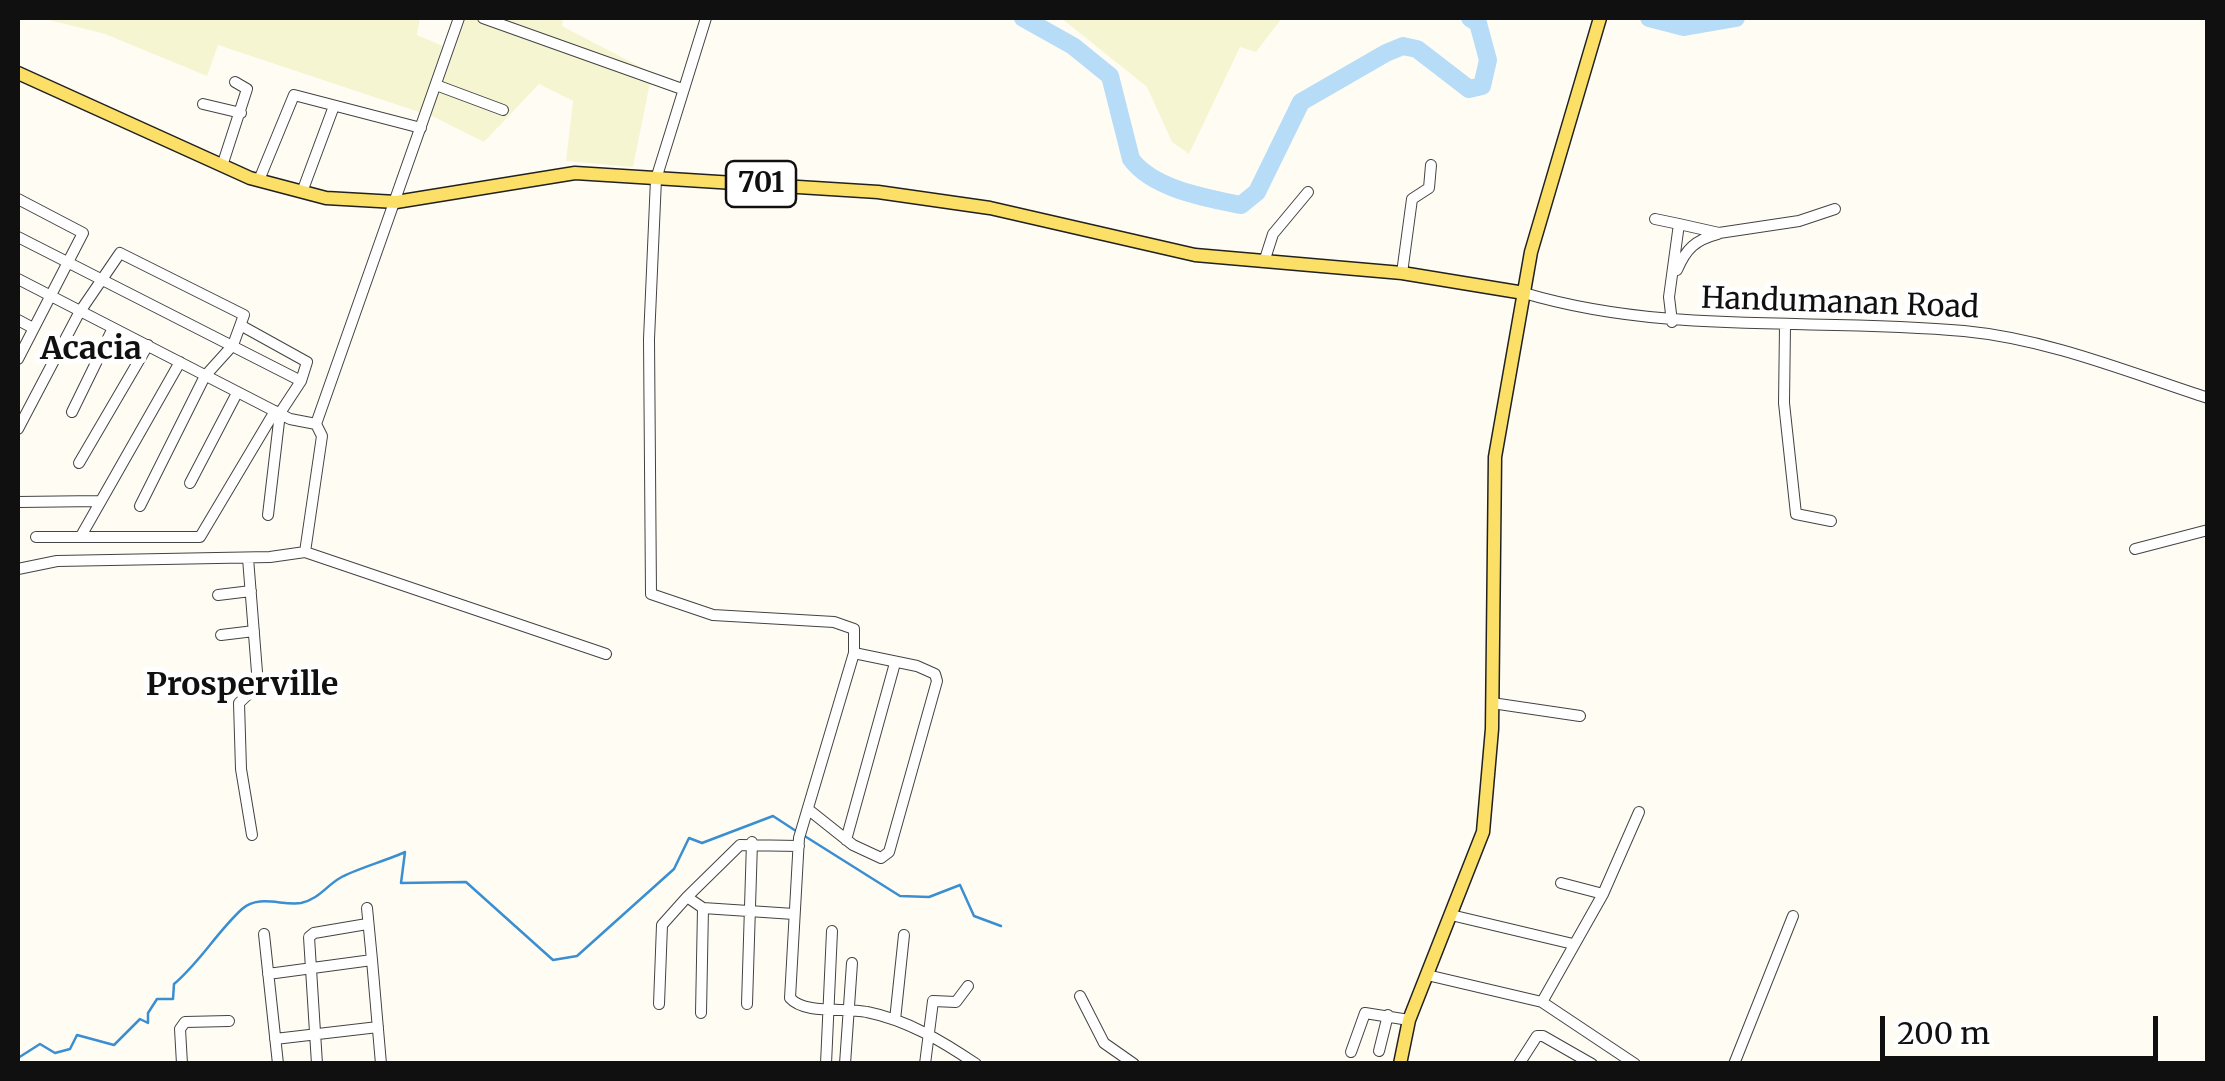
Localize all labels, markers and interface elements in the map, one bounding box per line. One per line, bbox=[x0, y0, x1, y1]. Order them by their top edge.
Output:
road number: 701 bbox=[726, 161, 796, 207]
street label: Handumanan Road bbox=[1700, 281, 1980, 327]
district label: Acacia bbox=[40, 331, 142, 369]
district label: Prosperville bbox=[146, 667, 338, 705]
scale bar bbox=[1885, 996, 2162, 1058]
text: 200 m bbox=[1897, 1014, 1990, 1052]

